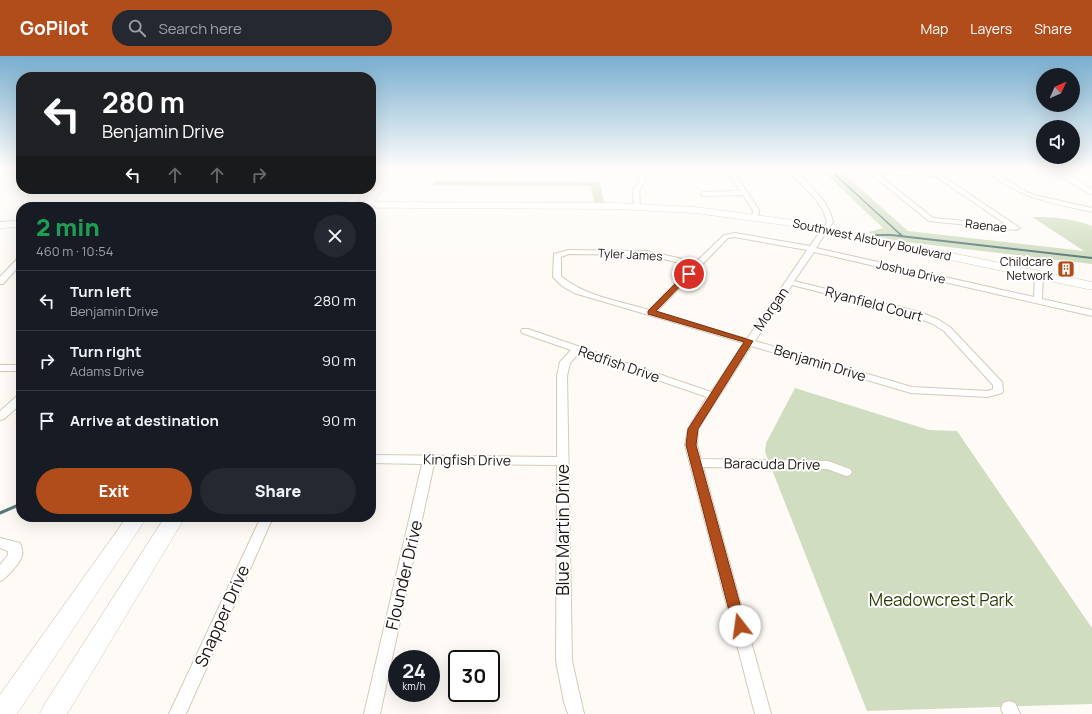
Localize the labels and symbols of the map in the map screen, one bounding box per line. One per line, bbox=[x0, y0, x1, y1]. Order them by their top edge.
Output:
north arrow bbox=[1036, 68, 1080, 112]
street label: Southwest Alsbury Boulevard bbox=[791, 214, 953, 265]
street label: Raenae bbox=[964, 215, 1008, 236]
street label: Tyler James bbox=[597, 244, 663, 265]
place label: Childcare Network bbox=[1000, 253, 1054, 284]
street label: Joshua Drive bbox=[875, 255, 947, 288]
pin bbox=[672, 257, 706, 291]
building icon: Childcare Network bbox=[1056, 259, 1076, 279]
street label: Ryanfield Court bbox=[823, 281, 925, 326]
street label: Morgan bbox=[749, 283, 792, 334]
street label: Benjamin Drive bbox=[772, 340, 868, 386]
street label: Redfish Drive bbox=[576, 341, 662, 386]
street label: Kingfish Drive bbox=[423, 449, 511, 470]
street label: Baracuda Drive bbox=[724, 453, 820, 474]
street label: Blue Martin Drive bbox=[551, 464, 574, 596]
street label: Flounder Drive bbox=[380, 518, 427, 632]
street label: Snapper Drive bbox=[189, 561, 254, 670]
park label: Meadowcrest Park bbox=[869, 588, 1014, 611]
position arrow bbox=[719, 605, 761, 647]
speed limit sign: 30 bbox=[448, 650, 500, 702]

